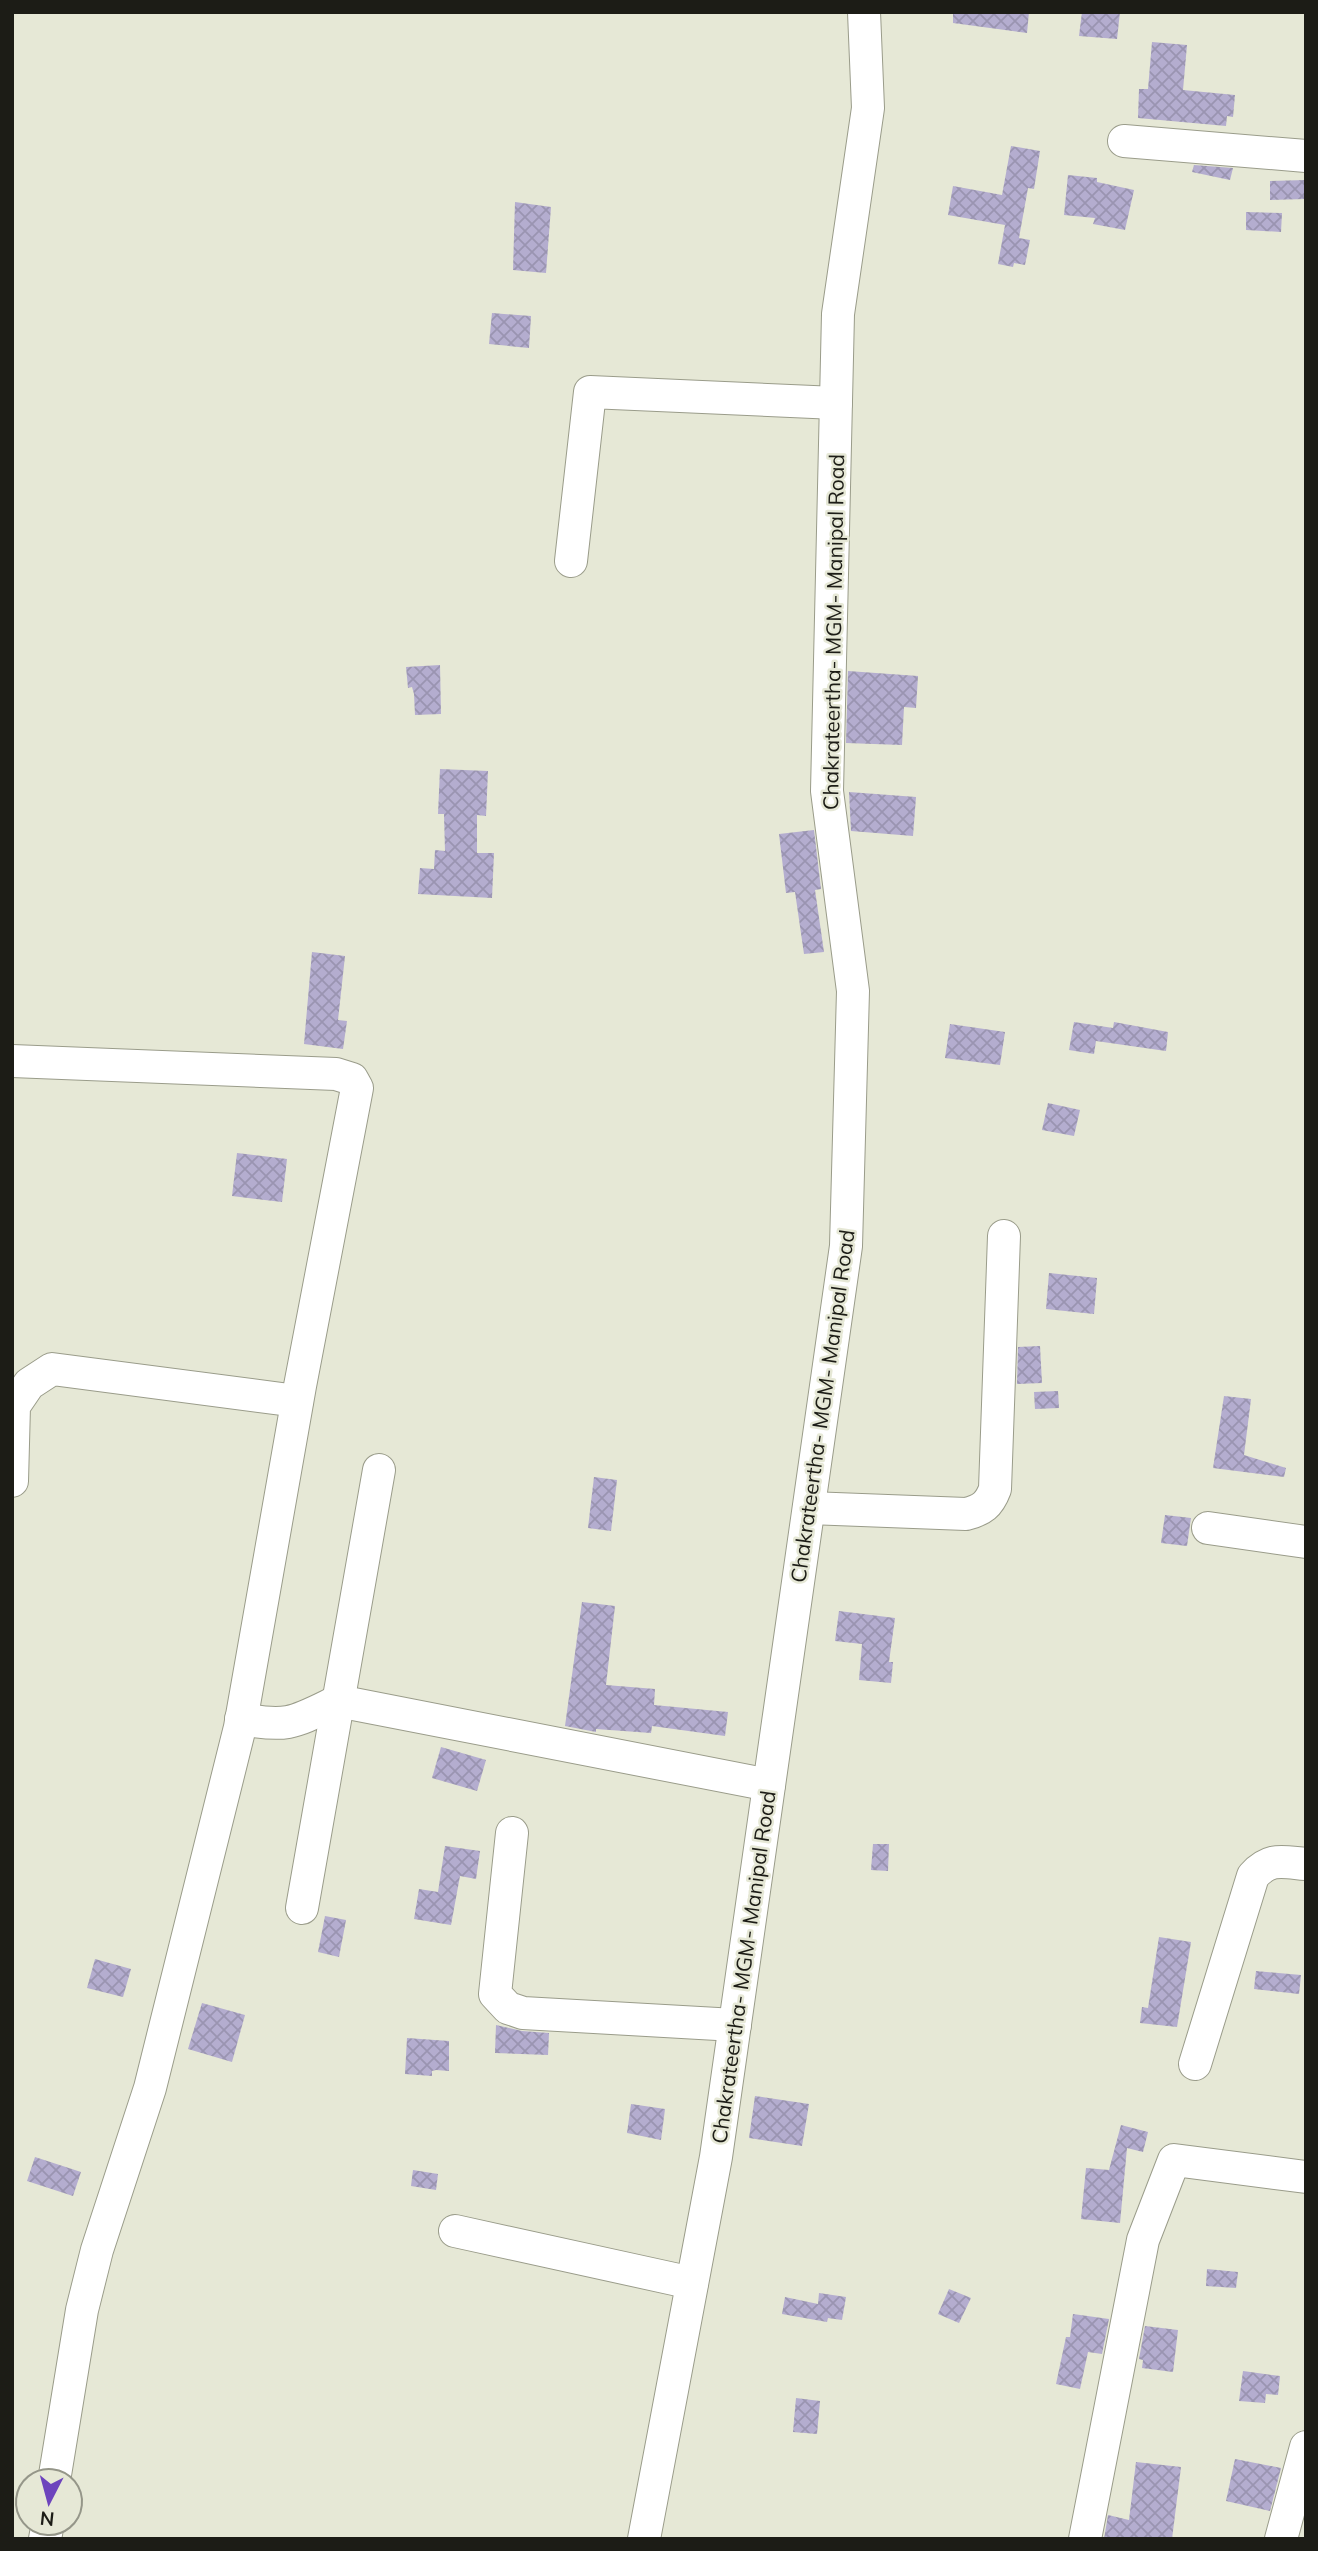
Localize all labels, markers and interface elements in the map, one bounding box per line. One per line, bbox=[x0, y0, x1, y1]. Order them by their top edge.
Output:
street label: Chakrateertha- MGM- Manipal Road bbox=[817, 454, 849, 810]
street label: Chakrateertha- MGM- Manipal Road bbox=[784, 1228, 860, 1584]
street label: Chakrateertha- MGM- Manipal Road bbox=[705, 1789, 781, 2145]
north arrow bbox=[14, 2467, 84, 2537]
text: N bbox=[39, 2506, 56, 2532]

